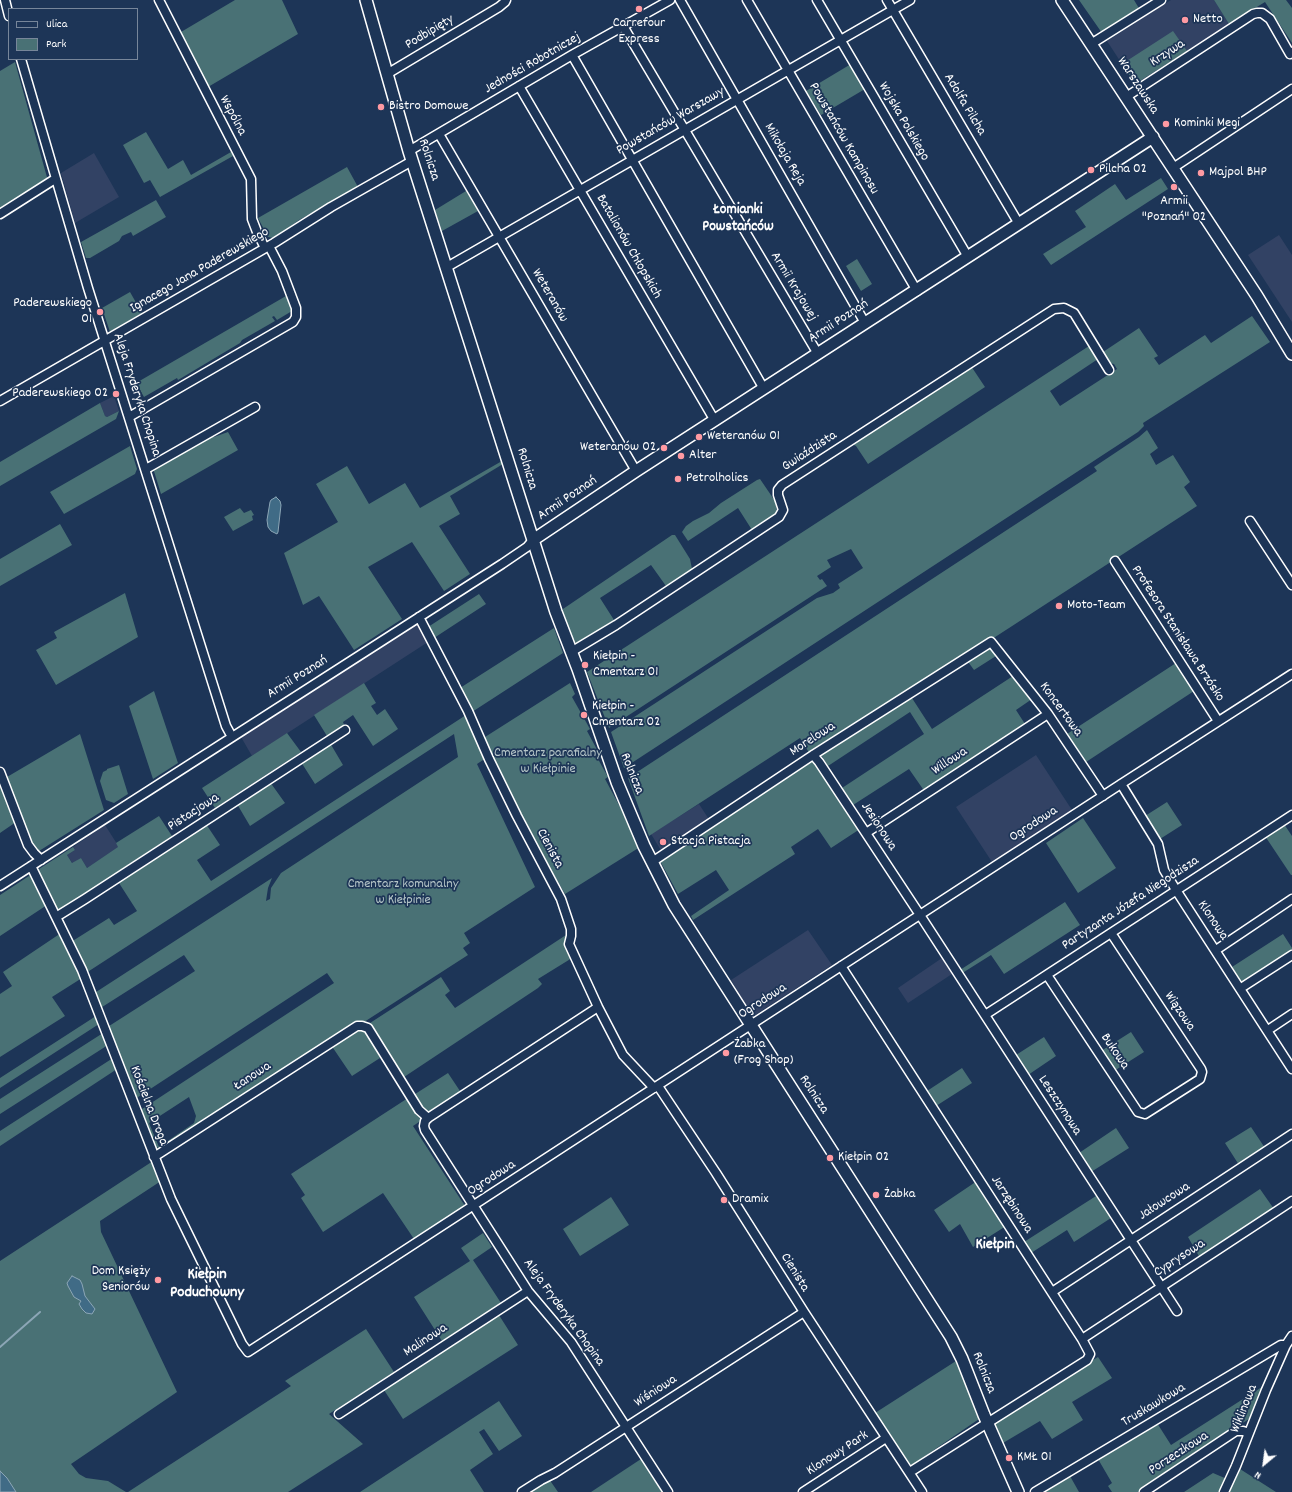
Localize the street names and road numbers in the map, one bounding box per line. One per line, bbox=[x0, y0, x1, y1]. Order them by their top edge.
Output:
street label: Podbipięty bbox=[403, 12, 457, 54]
street label: Jedności Robotniczej bbox=[482, 30, 584, 98]
street label: Krzywa bbox=[1147, 37, 1189, 71]
street label: Warszawska bbox=[1112, 54, 1162, 118]
street label: Adolfa Pilcha bbox=[939, 71, 989, 139]
street label: Powstańców Kampinosu bbox=[804, 80, 882, 198]
street label: Wojska Polskiego bbox=[874, 80, 932, 164]
street label: Powstańców Warszawy bbox=[614, 84, 728, 160]
street label: Wspólna bbox=[214, 93, 250, 139]
street label: Mikołaja Reja bbox=[759, 121, 809, 189]
street label: Rolnicza bbox=[413, 137, 443, 183]
street label: Batalionów Chłopskich bbox=[591, 192, 665, 302]
street label: Ignacego Jana Paderewskiego bbox=[128, 224, 272, 318]
street label: Armii Krajowej bbox=[766, 249, 820, 325]
street label: Weteranów bbox=[527, 266, 571, 326]
street label: Armii Poznań bbox=[806, 296, 872, 348]
street label: Aleja Fryderyka Chopina bbox=[108, 331, 164, 459]
street label: Gwiaździsta bbox=[779, 428, 841, 476]
street label: Rolnicza bbox=[512, 446, 540, 492]
street label: Armii Poznań bbox=[535, 473, 601, 525]
street label: Profesora Stanisława Brzósko bbox=[1127, 563, 1227, 705]
street label: Armii Poznań bbox=[265, 653, 331, 703]
street label: Koncertowa bbox=[1035, 680, 1085, 740]
street label: Morelowa bbox=[787, 719, 839, 761]
street label: Willowa bbox=[929, 744, 971, 780]
street label: Rolnicza bbox=[615, 751, 647, 797]
street label: Pistacjowa bbox=[165, 790, 223, 836]
street label: Jesionowa bbox=[856, 800, 900, 854]
street label: Ogrodowa bbox=[1007, 803, 1061, 847]
street label: Cienista bbox=[532, 826, 566, 872]
street label: Partyzanta Józefa Niegodzisza bbox=[1059, 853, 1203, 955]
street label: Klonowa bbox=[1193, 898, 1231, 944]
street label: Ogrodowa bbox=[736, 980, 790, 1024]
street label: Wiązowa bbox=[1160, 989, 1198, 1035]
street label: Bukowa bbox=[1096, 1031, 1132, 1073]
street label: Łanowa bbox=[231, 1059, 275, 1095]
street label: Kościelna Droga bbox=[125, 1064, 171, 1148]
street label: Rolnicza bbox=[794, 1072, 832, 1118]
street label: Leszczynowa bbox=[1033, 1073, 1085, 1139]
street label: Ogrodowa bbox=[465, 1157, 519, 1201]
street label: Jarzębinowa bbox=[986, 1173, 1036, 1237]
street label: Jałowcowa bbox=[1136, 1179, 1194, 1225]
street label: Cyprysowa bbox=[1151, 1236, 1209, 1282]
street label: Cienista bbox=[776, 1251, 812, 1295]
street label: Aleja Fryderyka Chopina bbox=[518, 1256, 608, 1370]
street label: Malinowa bbox=[401, 1321, 451, 1361]
street label: Rolnicza bbox=[967, 1350, 999, 1396]
street label: Wiśniowa bbox=[632, 1372, 680, 1412]
street label: Truskawkowa bbox=[1119, 1380, 1189, 1432]
street label: Wiklinowa bbox=[1228, 1382, 1262, 1436]
street label: Klonowy Park bbox=[804, 1428, 872, 1480]
street label: Porzeczkowa bbox=[1146, 1429, 1212, 1479]

